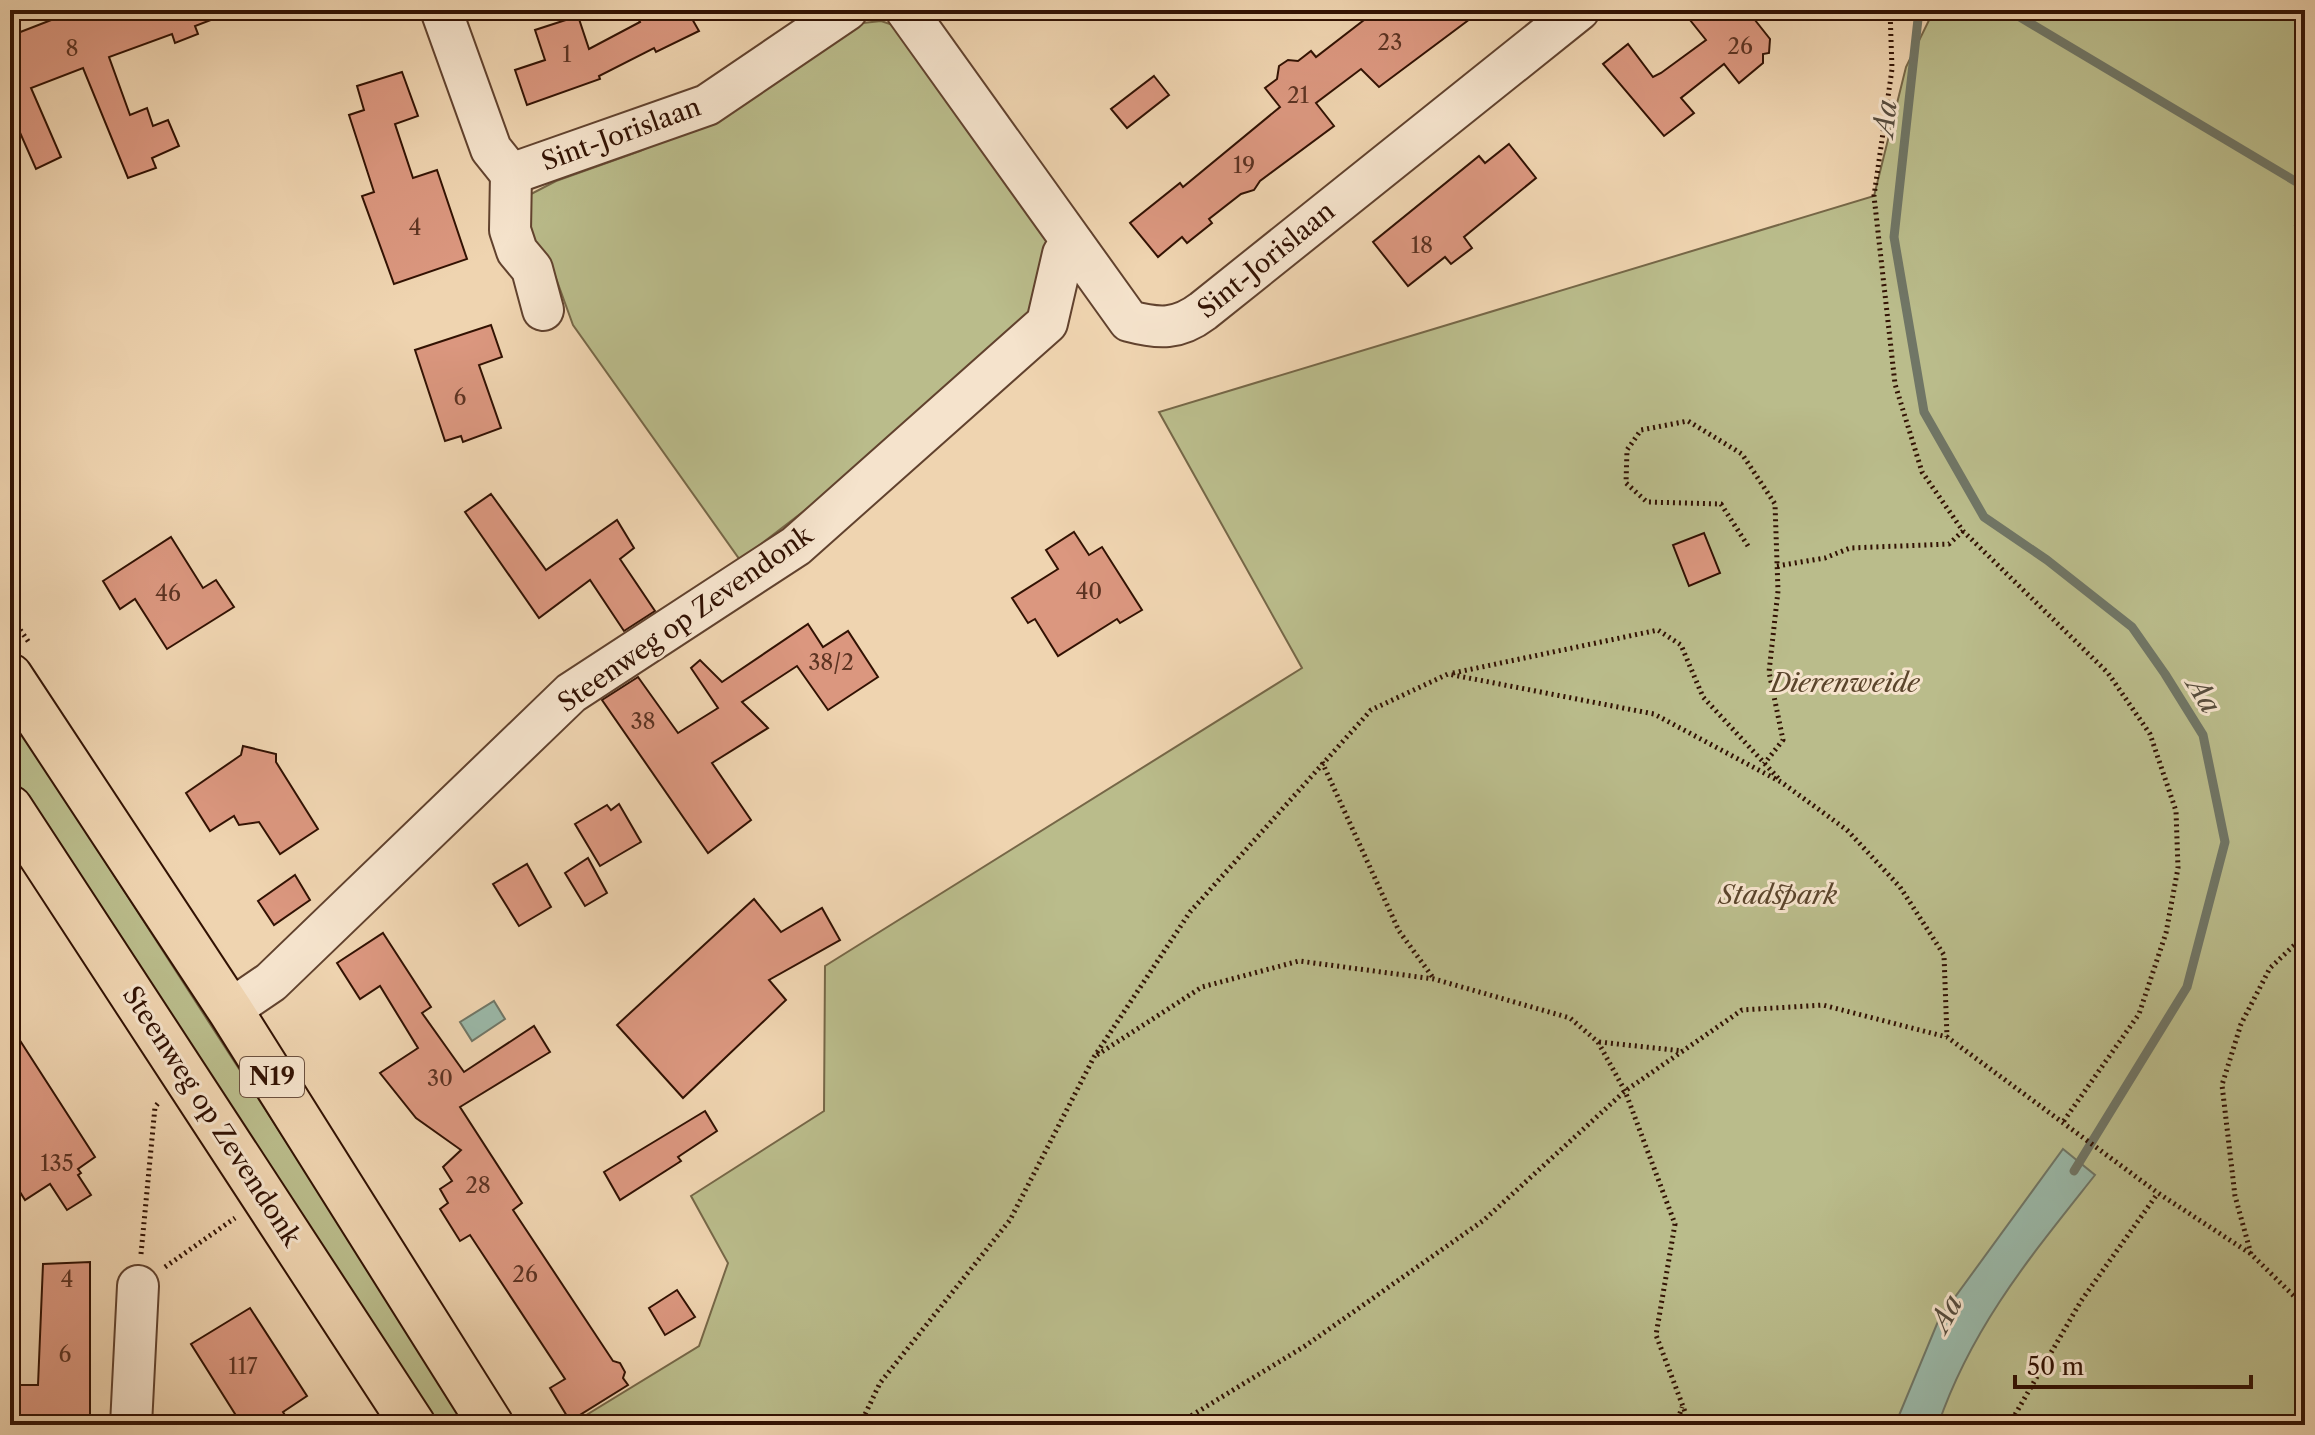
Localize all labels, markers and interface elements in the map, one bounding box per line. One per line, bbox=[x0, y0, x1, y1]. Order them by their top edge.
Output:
house number: 23 bbox=[1378, 29, 1402, 56]
house number: 26 bbox=[1727, 33, 1753, 60]
house number: 8 bbox=[65, 35, 79, 62]
house number: 1 bbox=[562, 41, 572, 68]
house number: 21 bbox=[1287, 82, 1309, 109]
street label: Sint-Jorislaan bbox=[537, 90, 705, 178]
water label: Aa bbox=[1866, 98, 1904, 142]
house number: 19 bbox=[1233, 152, 1255, 179]
street label: Sint-Jorislaan bbox=[1191, 195, 1341, 325]
house number: 4 bbox=[409, 214, 421, 241]
house number: 18 bbox=[1411, 232, 1433, 259]
house number: 6 bbox=[454, 384, 467, 411]
street label: Steenweg op Zevendonk bbox=[552, 518, 819, 719]
house number: 40 bbox=[1076, 578, 1102, 605]
house number: 46 bbox=[155, 580, 181, 607]
house number: 38/2 bbox=[808, 649, 854, 676]
park label: Dierenweide bbox=[1768, 667, 1921, 699]
water label: Aa bbox=[2178, 667, 2228, 720]
house number: 38 bbox=[630, 708, 656, 735]
park label: Stadspark bbox=[1717, 879, 1838, 911]
street label: Steenweg op Zevendonk bbox=[116, 980, 309, 1253]
road number: N19 bbox=[240, 1057, 304, 1097]
house number: 30 bbox=[427, 1065, 453, 1092]
house number: 135 bbox=[40, 1150, 74, 1177]
house number: 28 bbox=[465, 1172, 491, 1199]
house number: 26 bbox=[512, 1261, 538, 1288]
house number: 4 bbox=[61, 1266, 73, 1293]
water label: Aa bbox=[1921, 1289, 1970, 1341]
scale bar bbox=[2015, 1339, 2251, 1389]
house number: 6 bbox=[59, 1341, 72, 1368]
text: 50 m bbox=[2027, 1352, 2084, 1381]
house number: 117 bbox=[228, 1353, 258, 1380]

